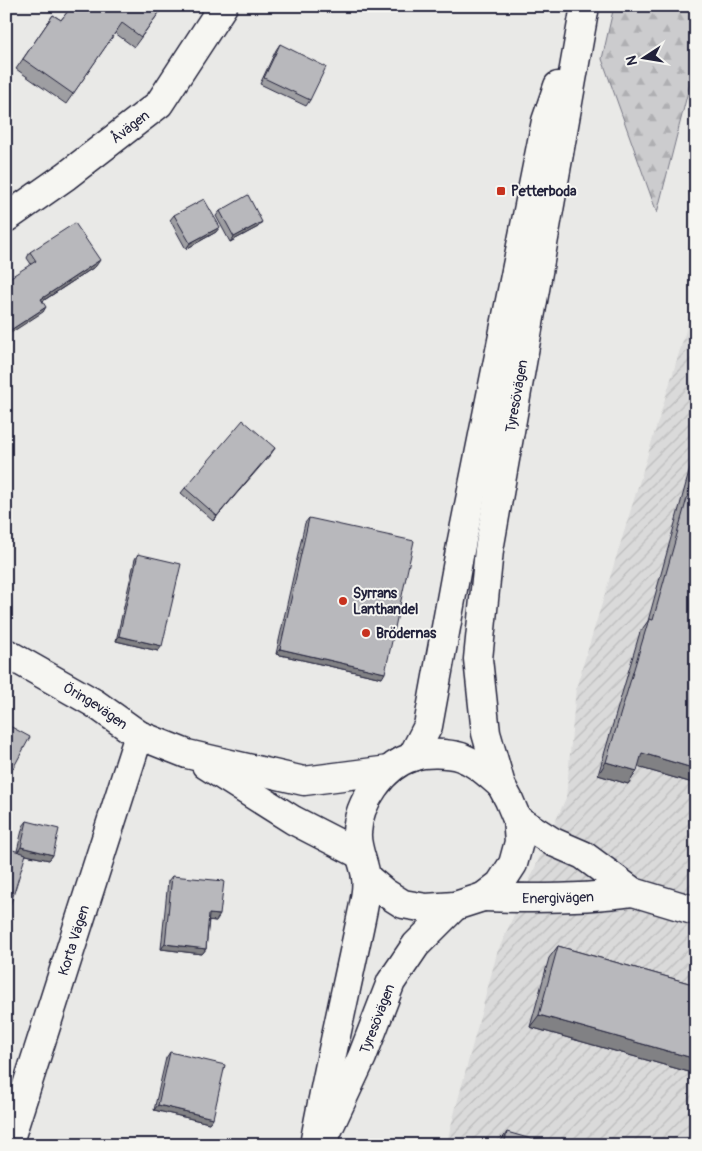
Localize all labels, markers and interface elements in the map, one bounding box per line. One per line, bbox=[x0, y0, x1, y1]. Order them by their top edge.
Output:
north arrow bbox=[620, 32, 670, 82]
text: N bbox=[622, 54, 641, 67]
street label: Åvägen bbox=[106, 106, 153, 147]
place label: Petterboda bbox=[511, 183, 577, 200]
marker: Petterboda bbox=[495, 185, 507, 197]
street label: Tyresövägen bbox=[501, 358, 531, 434]
place label: Syrrans Lanthandel bbox=[353, 585, 418, 618]
marker: Syrrans Lanthandel bbox=[337, 595, 349, 607]
place label: Brödernas bbox=[376, 625, 437, 642]
marker: Brödernas bbox=[360, 627, 372, 639]
street label: Öringevägen bbox=[60, 678, 131, 733]
street label: Energivägen bbox=[522, 888, 594, 907]
street label: Korta Vägen bbox=[54, 903, 93, 977]
street label: Tyresövägen bbox=[356, 981, 398, 1056]

